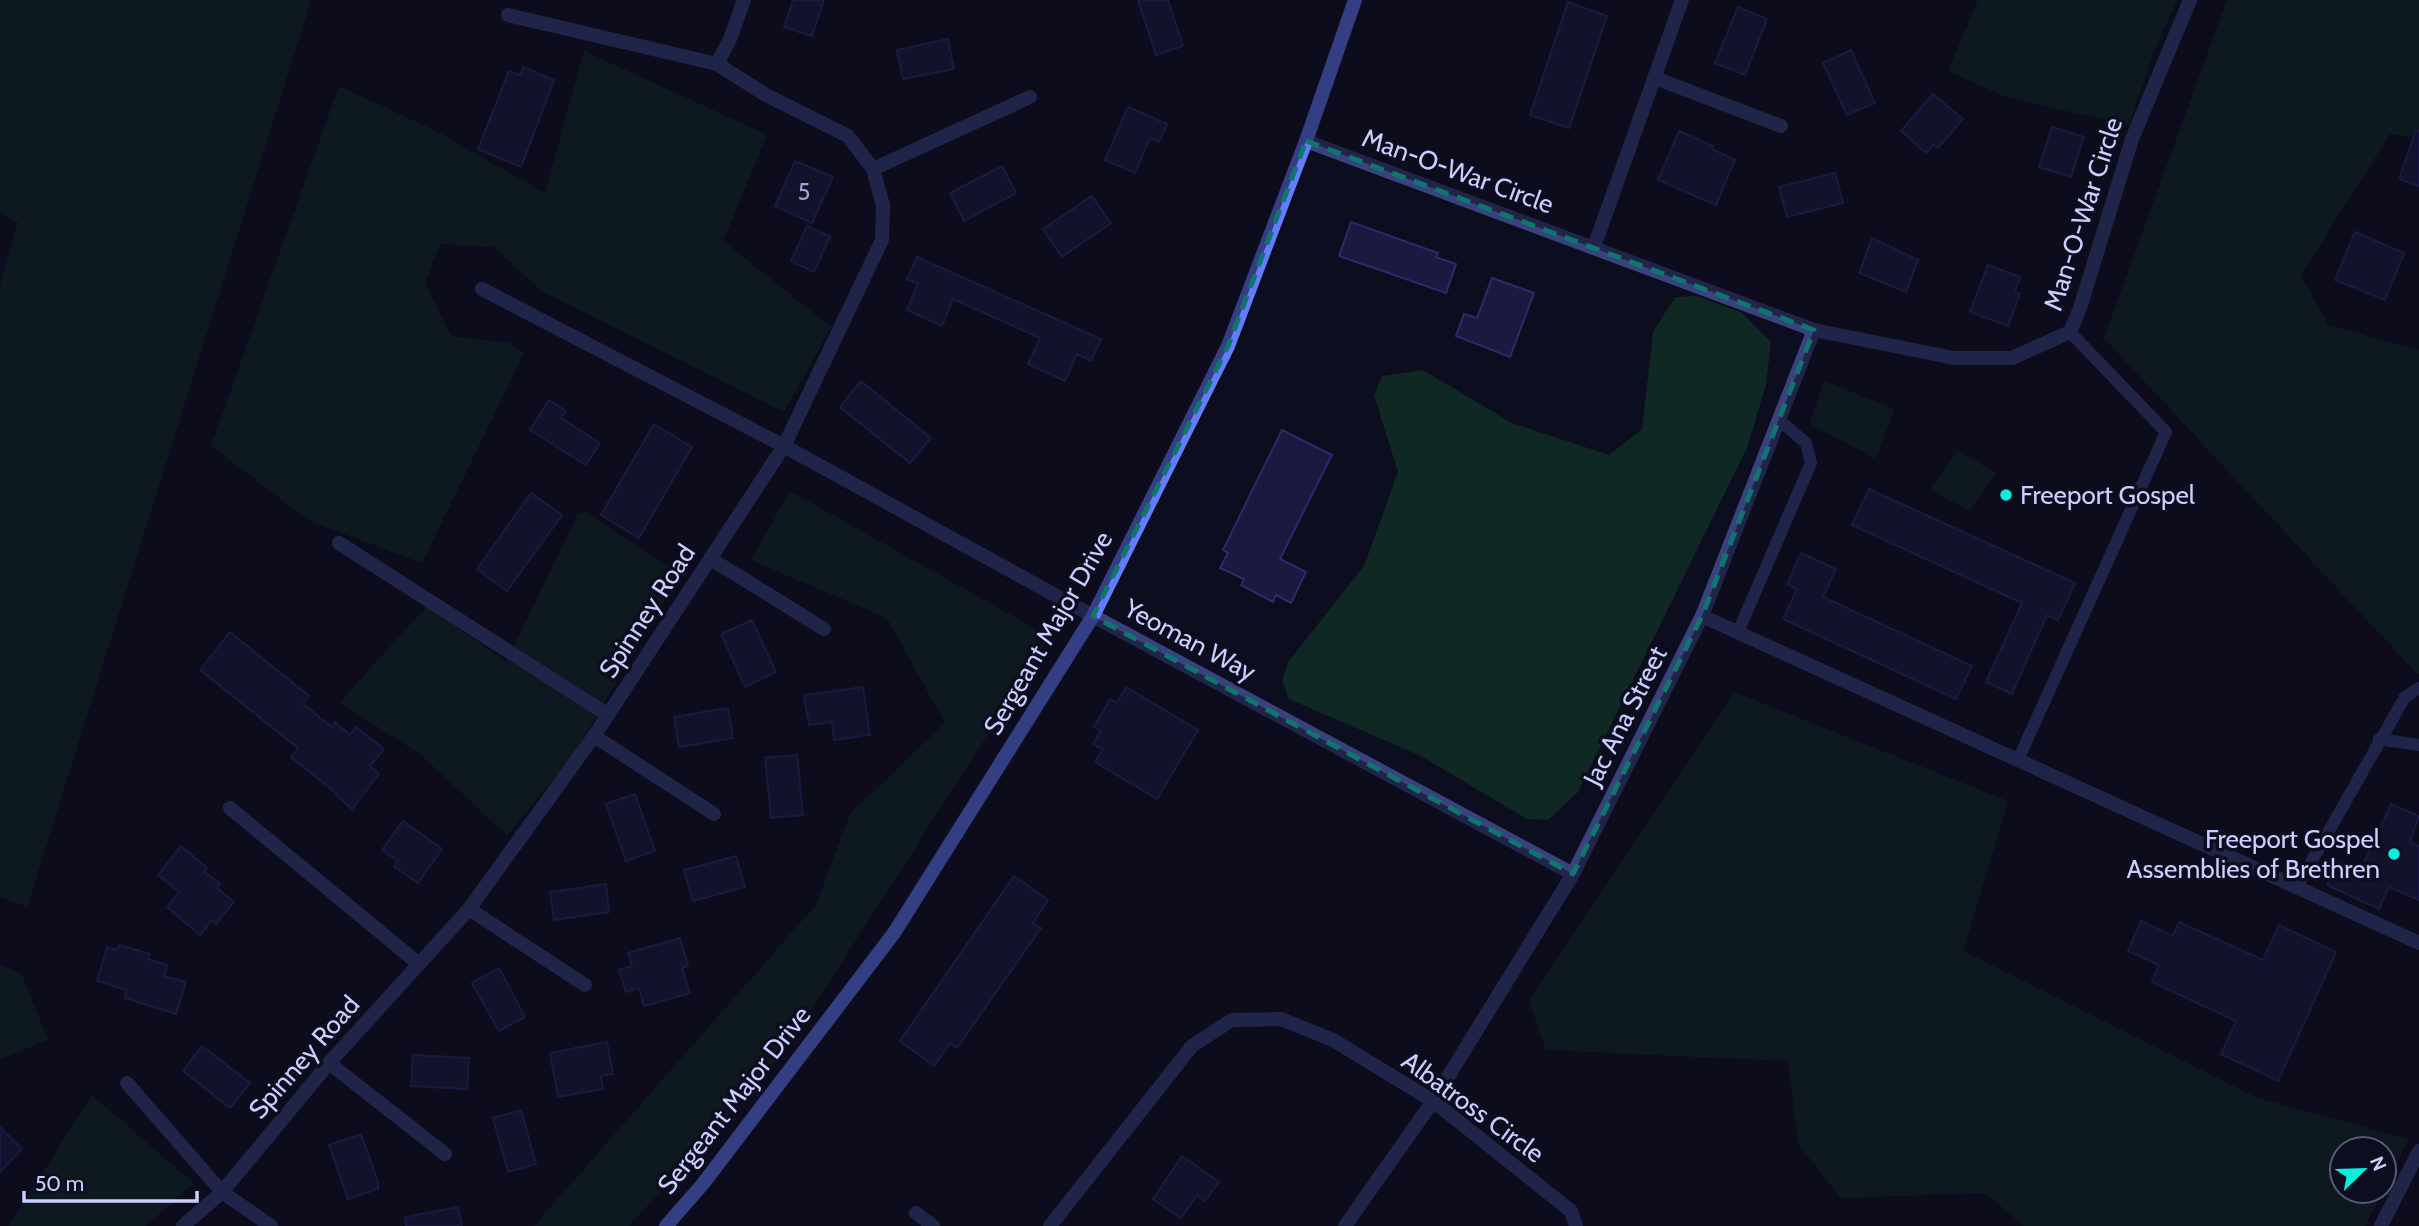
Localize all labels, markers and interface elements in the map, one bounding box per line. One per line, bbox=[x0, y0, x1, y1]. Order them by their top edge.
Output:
street label: Man-O-War Circle bbox=[2037, 113, 2129, 315]
street label: Man-O-War Circle bbox=[1358, 122, 1558, 220]
house number: 5 bbox=[798, 178, 810, 206]
place label: Freeport Gospel bbox=[2020, 479, 2195, 511]
marker: Freeport Gospel bbox=[1998, 487, 2014, 503]
street label: Sergeant Major Drive bbox=[977, 525, 1119, 741]
street label: Spinney Road bbox=[592, 538, 702, 684]
street label: Yeoman Way bbox=[1118, 591, 1261, 688]
street label: Jac Ana Street bbox=[1576, 641, 1674, 792]
place label: Freeport Gospel Assemblies of Brethren bbox=[2127, 823, 2380, 885]
marker: Freeport Gospel Assemblies of Brethren bbox=[2386, 846, 2402, 862]
street label: Spinney Road bbox=[242, 989, 366, 1125]
street label: Sergeant Major Drive bbox=[651, 1000, 817, 1200]
street label: Albatross Circle bbox=[1396, 1045, 1550, 1169]
north arrow bbox=[2328, 1135, 2398, 1205]
text: N bbox=[2365, 1153, 2391, 1174]
scale bar bbox=[24, 1160, 198, 1204]
text: 50 m bbox=[35, 1171, 84, 1196]

